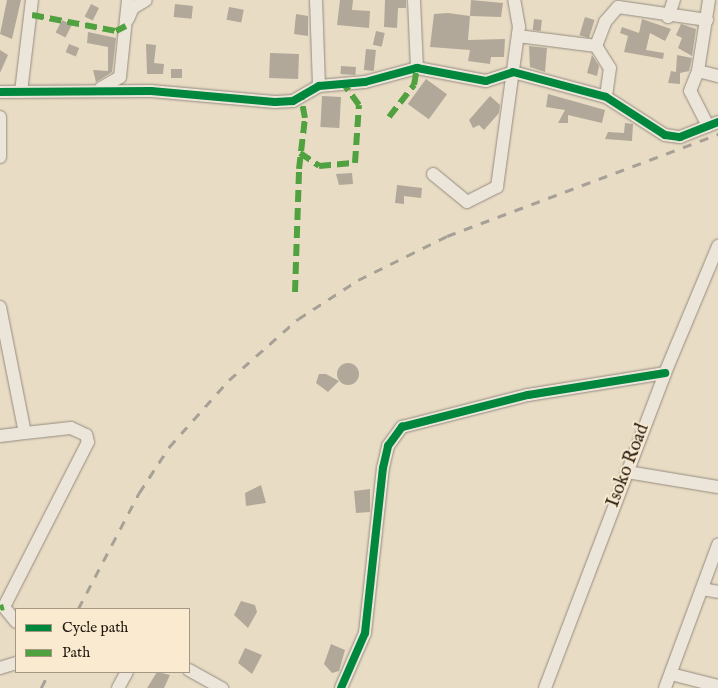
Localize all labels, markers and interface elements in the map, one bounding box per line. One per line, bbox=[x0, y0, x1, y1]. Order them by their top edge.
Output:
street label: Isoko Road bbox=[603, 421, 655, 511]
legend bbox=[15, 608, 190, 673]
text: Cycle path bbox=[62, 618, 128, 637]
text: Path bbox=[62, 643, 90, 662]

